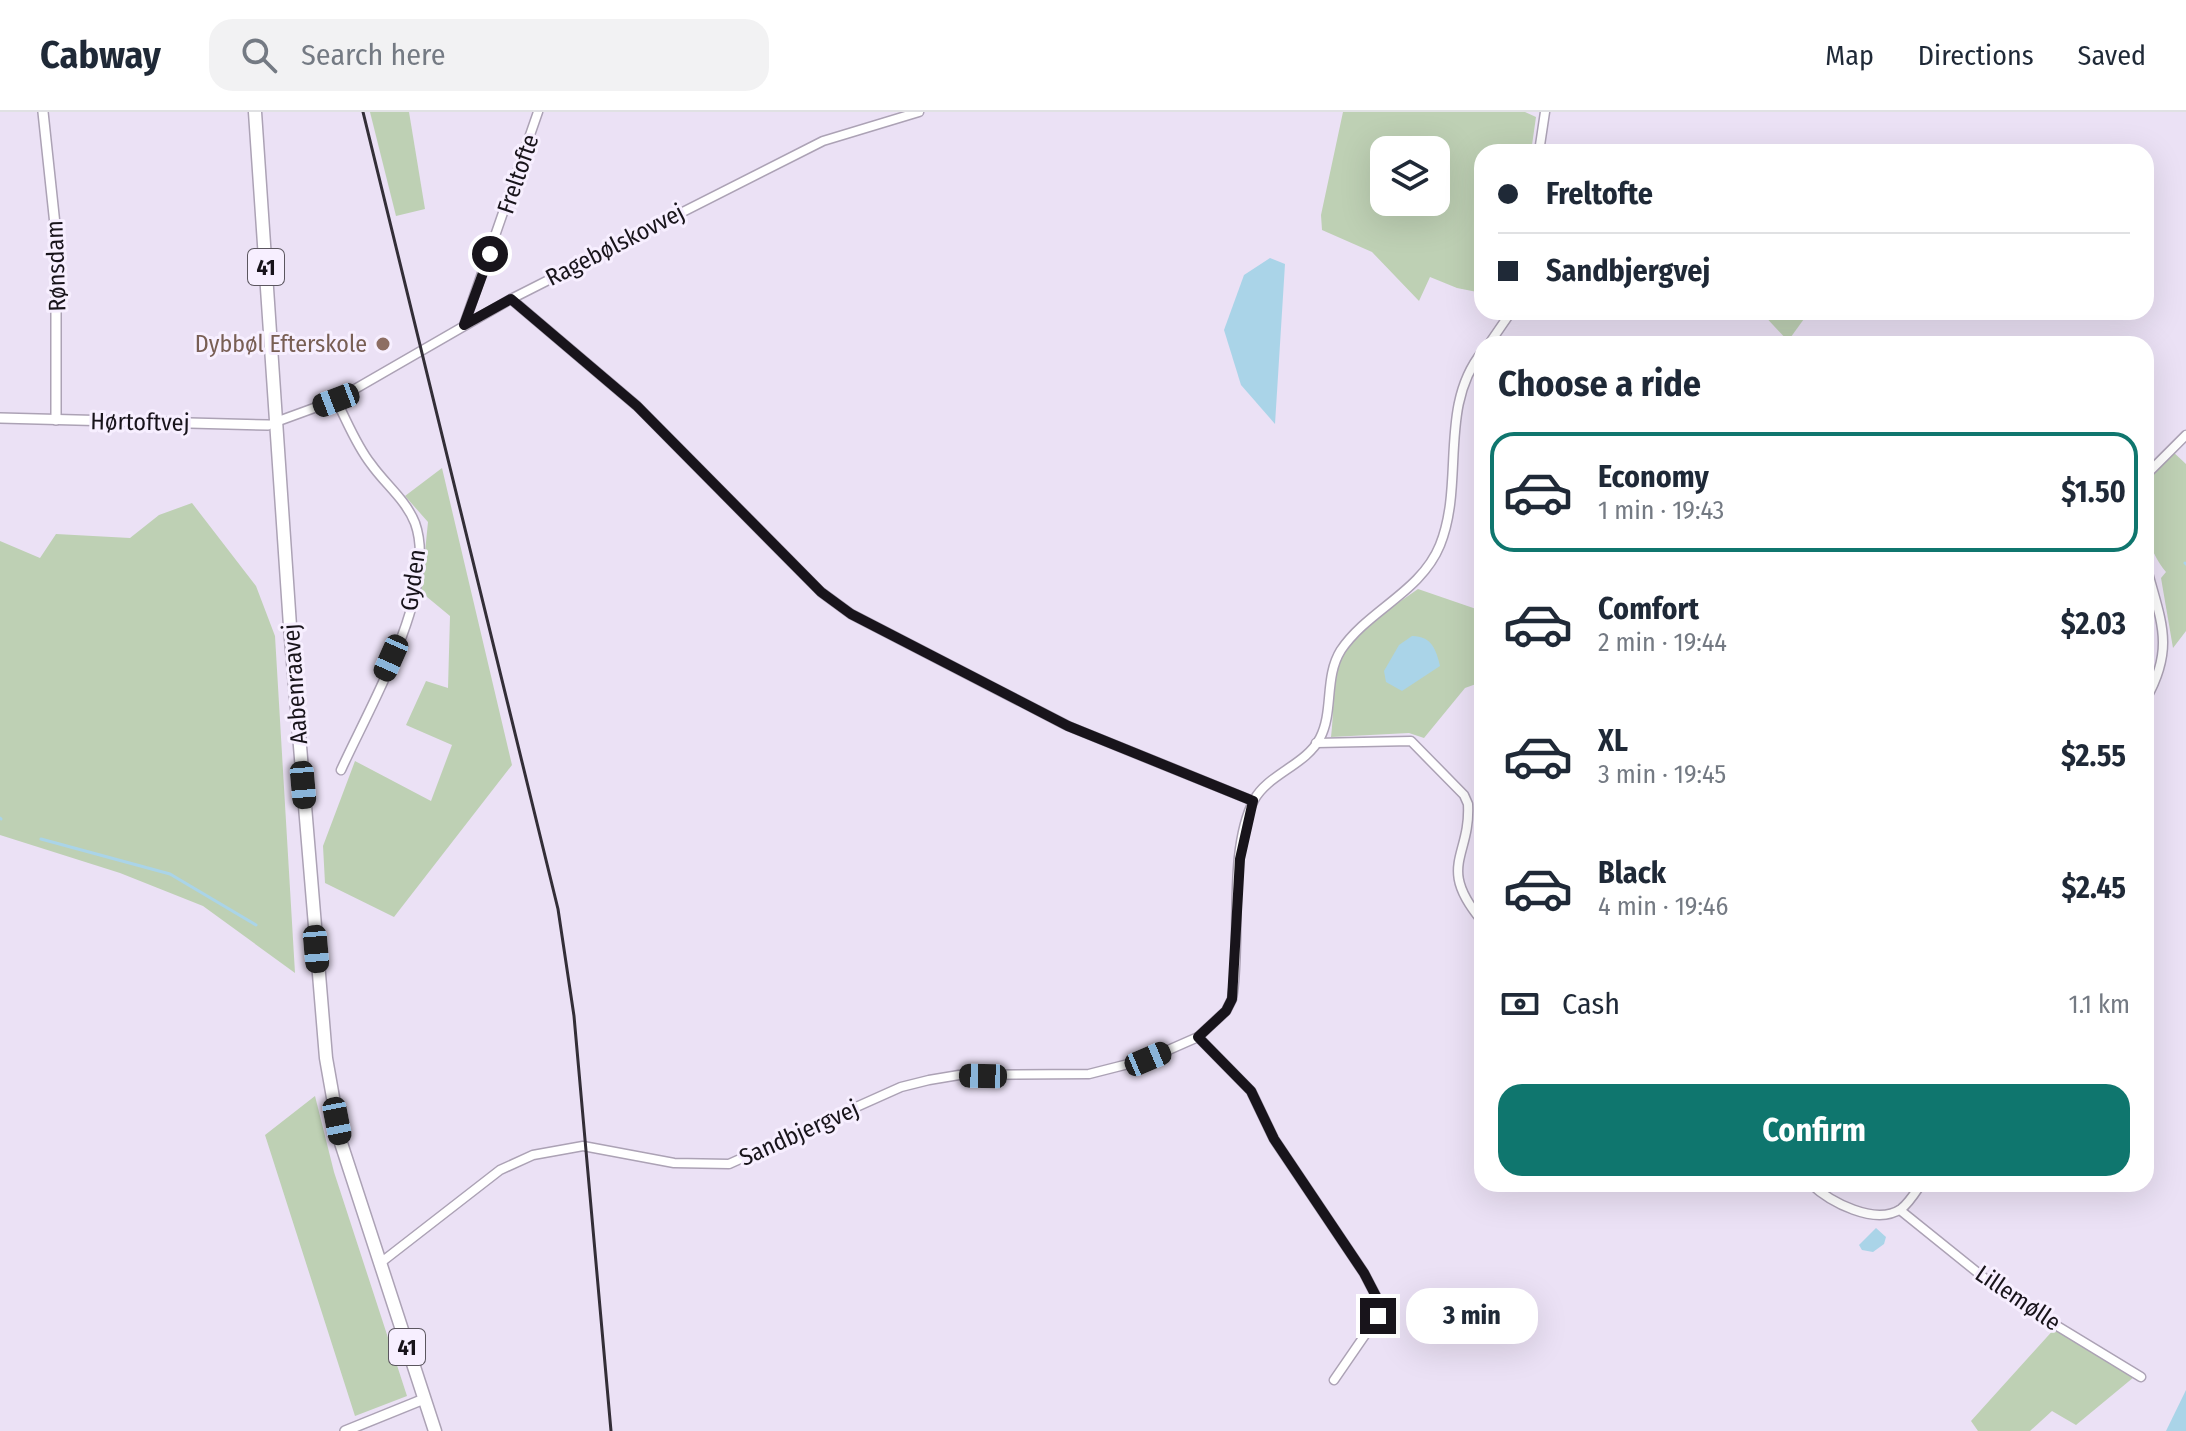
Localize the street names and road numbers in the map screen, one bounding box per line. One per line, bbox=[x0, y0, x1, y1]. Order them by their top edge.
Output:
street label: Freltofte bbox=[491, 130, 545, 218]
street label: Ragebølskovvej bbox=[541, 198, 689, 292]
street label: Rønsdam bbox=[40, 220, 72, 312]
road number: 41 bbox=[248, 249, 284, 285]
street label: Hørtoftvej bbox=[90, 407, 190, 437]
street label: Gyden bbox=[395, 547, 431, 613]
street label: Aabenraavej bbox=[277, 623, 313, 745]
street label: Sandbjergvej bbox=[735, 1094, 863, 1172]
street label: Lillemølle bbox=[1970, 1259, 2066, 1337]
road number: 41 bbox=[389, 1329, 425, 1365]

